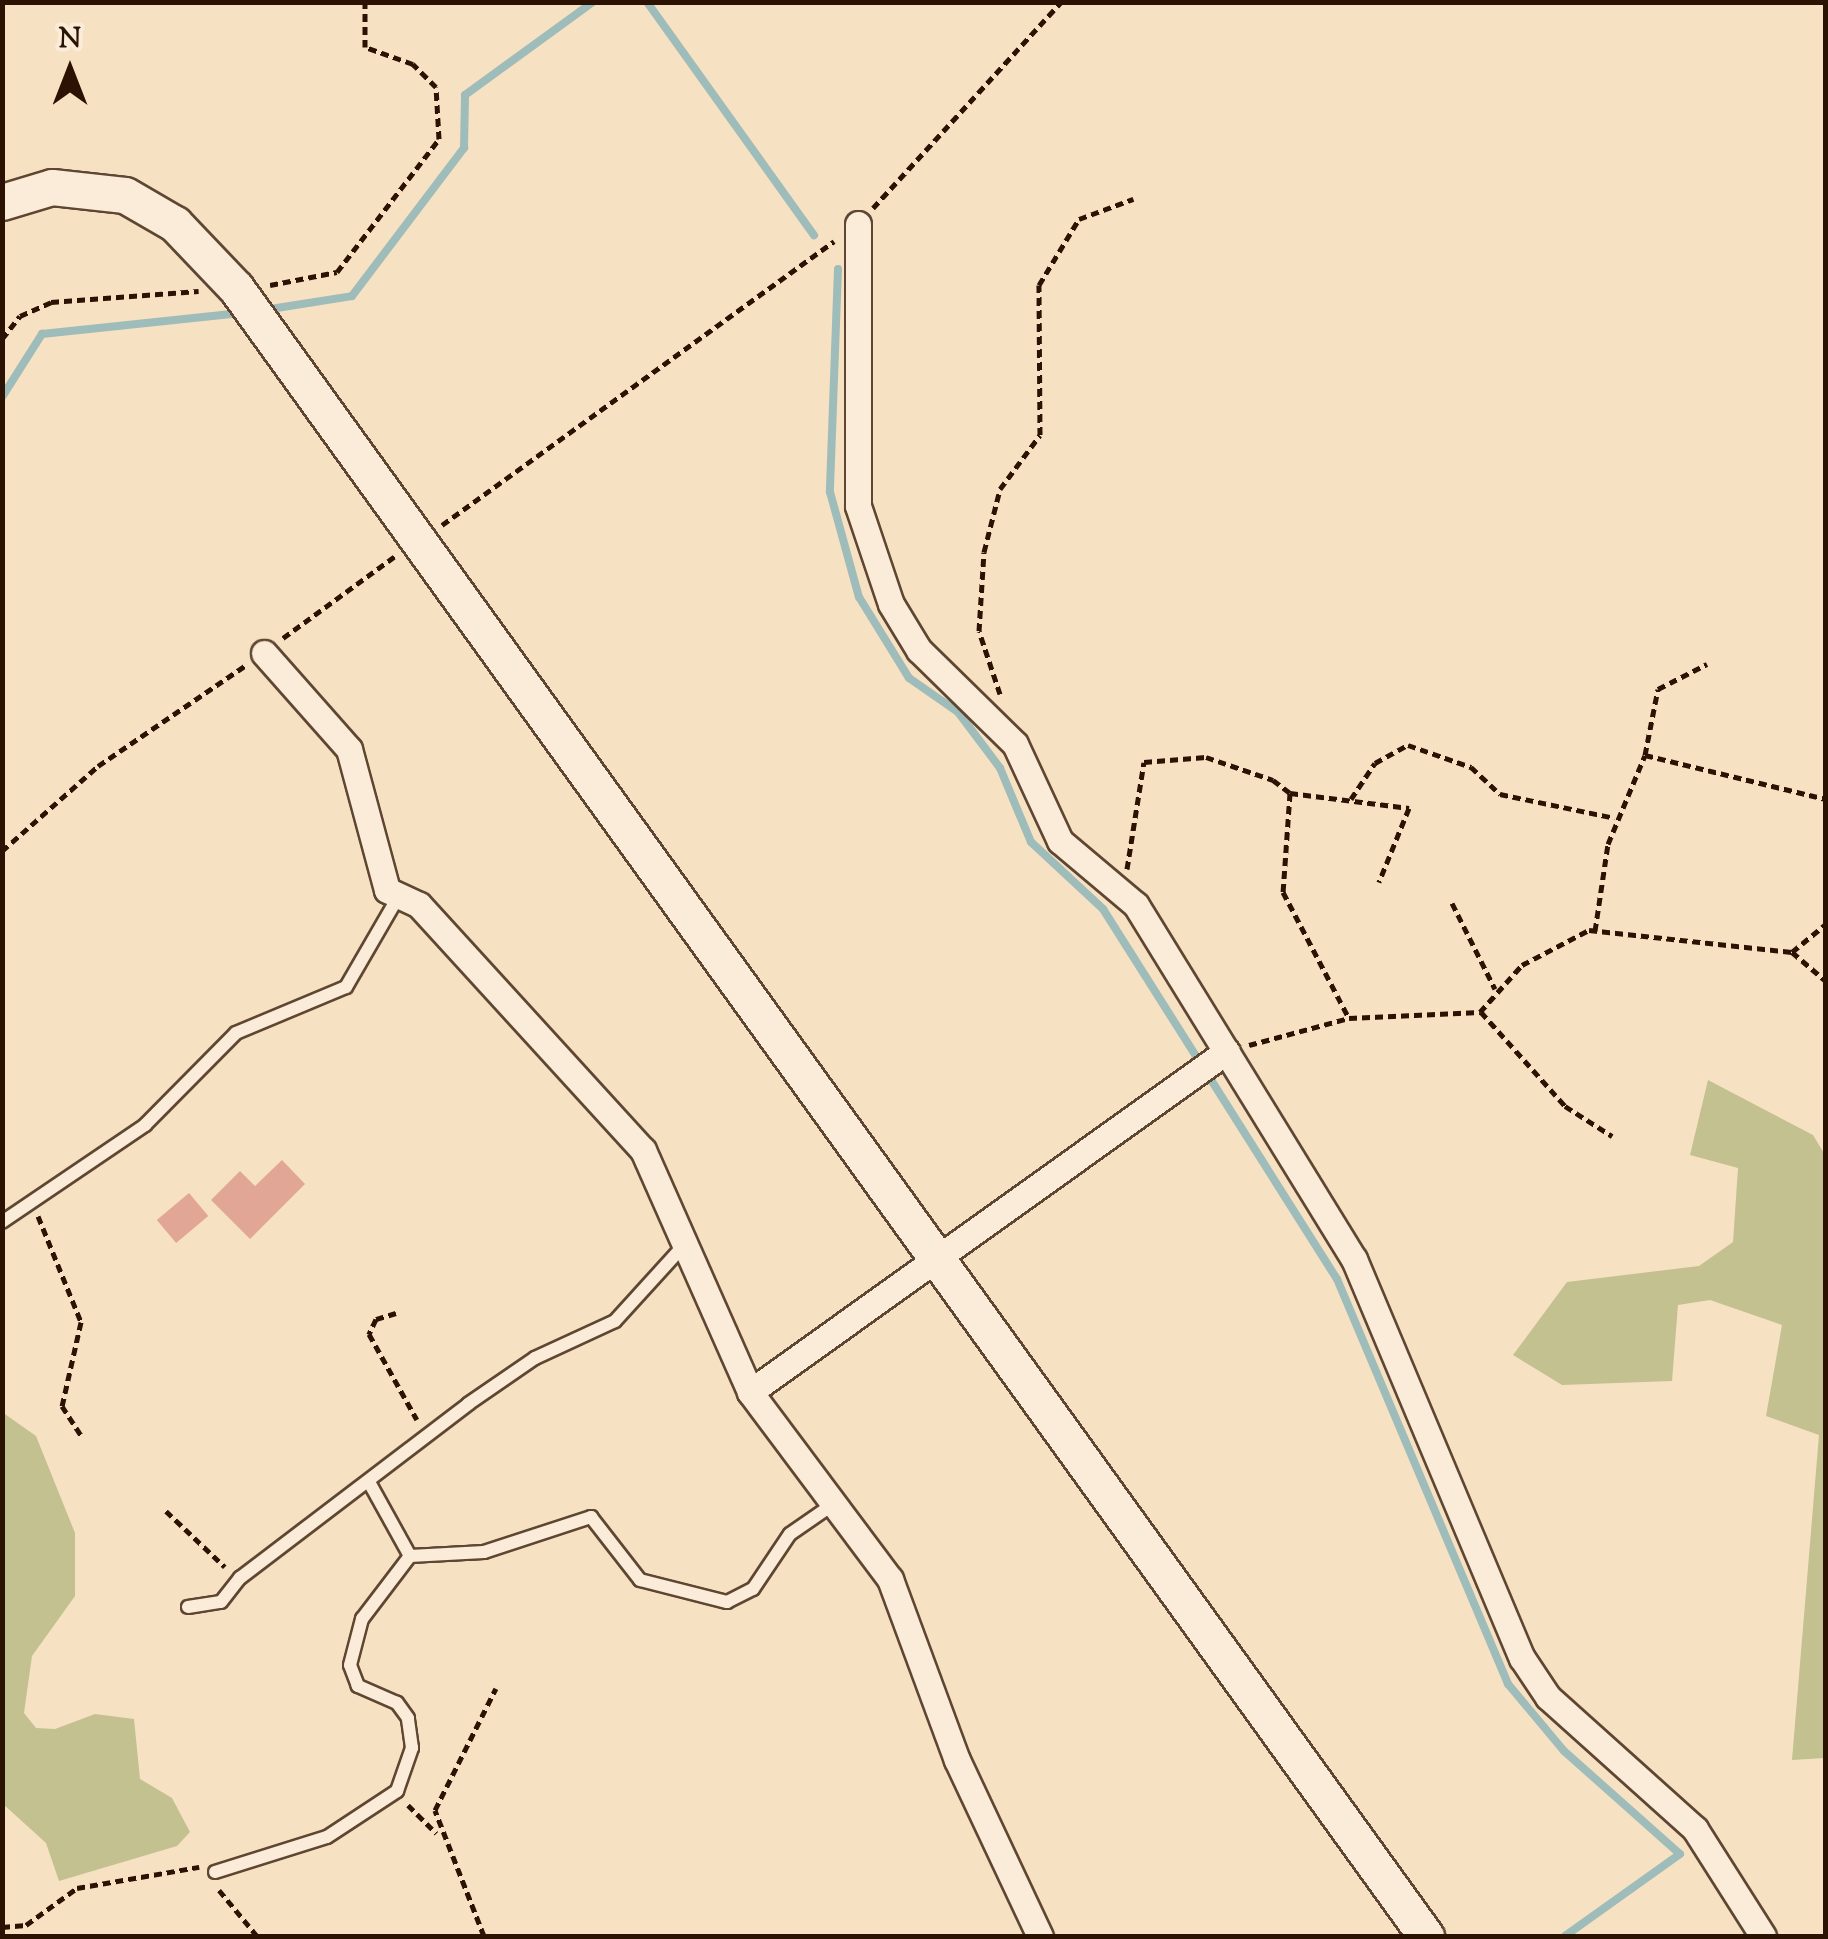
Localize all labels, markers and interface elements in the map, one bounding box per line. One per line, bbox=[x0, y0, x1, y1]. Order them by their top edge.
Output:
north arrow bbox=[20, 20, 120, 120]
text: N bbox=[59, 20, 81, 60]

